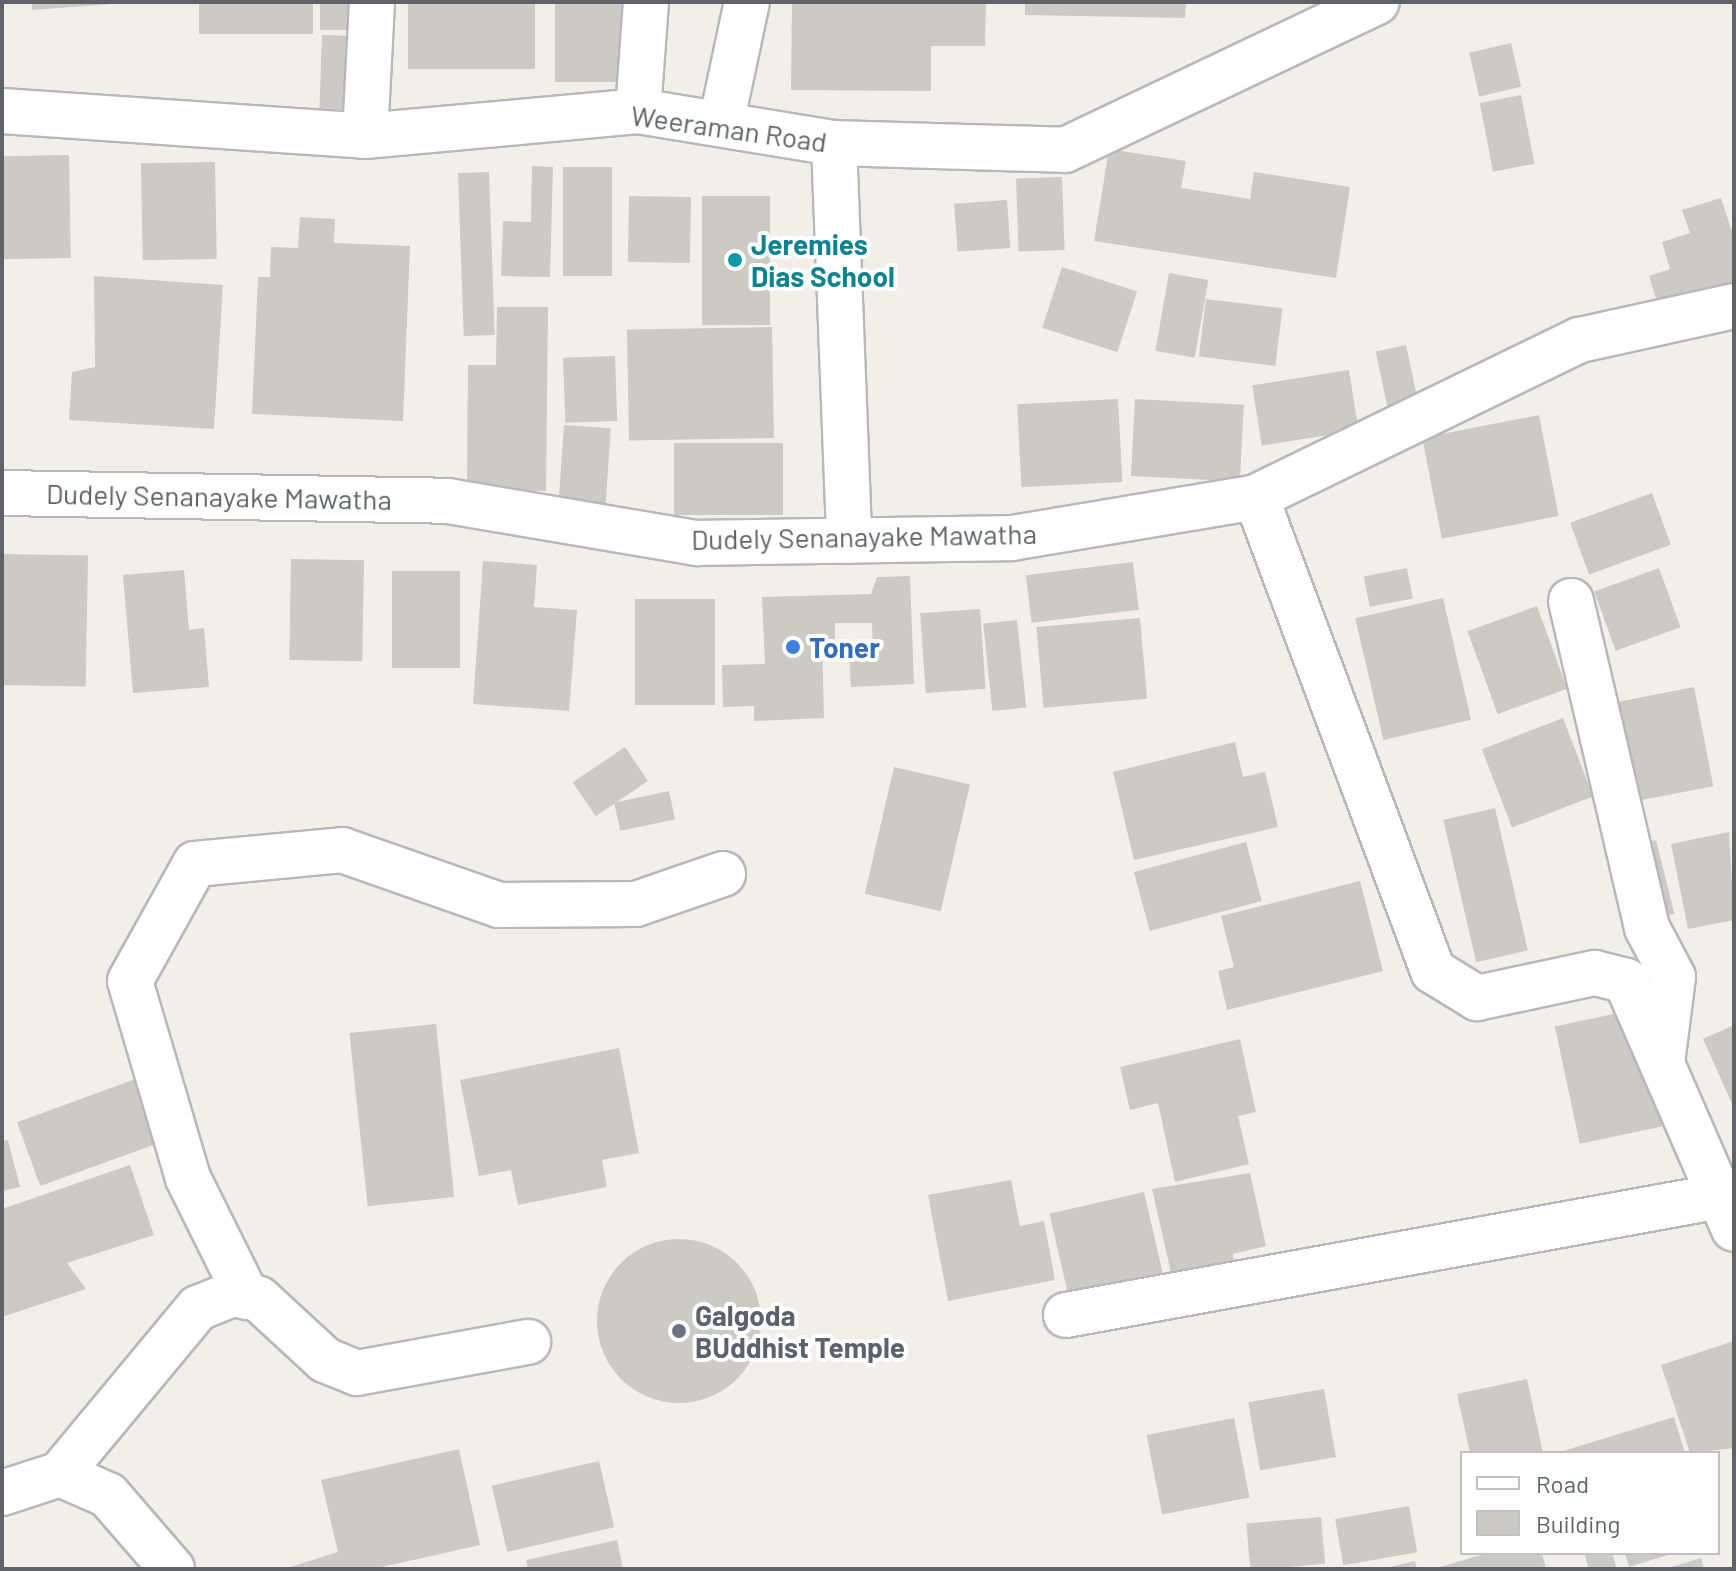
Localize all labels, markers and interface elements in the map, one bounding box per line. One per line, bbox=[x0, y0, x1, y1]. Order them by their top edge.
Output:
street label: Weeraman Road bbox=[629, 98, 829, 158]
place label: Jeremies Dias School bbox=[751, 227, 895, 293]
marker: Jeremies Dias School bbox=[726, 251, 744, 269]
street label: Dudely Senanayake Mawatha bbox=[46, 476, 392, 516]
street label: Dudely Senanayake Mawatha bbox=[691, 516, 1037, 556]
place label: Toner bbox=[809, 630, 880, 664]
marker: Toner bbox=[784, 638, 802, 656]
place label: Galgoda BUddhist Temple bbox=[695, 1298, 905, 1364]
marker: Galgoda BUddhist Temple bbox=[670, 1322, 688, 1340]
legend bbox=[1460, 1451, 1720, 1555]
text: Road bbox=[1536, 1469, 1589, 1498]
text: Building bbox=[1536, 1509, 1620, 1538]

